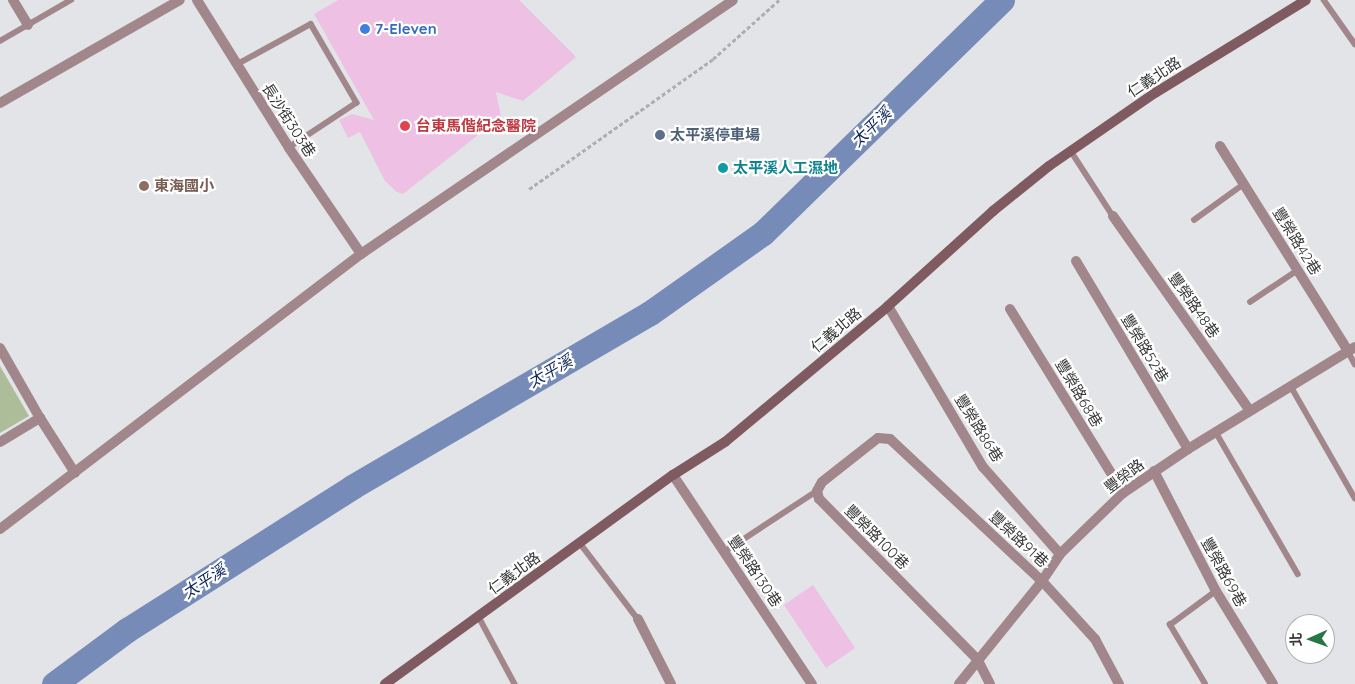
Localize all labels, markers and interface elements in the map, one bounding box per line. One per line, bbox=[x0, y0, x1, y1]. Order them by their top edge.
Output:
place label: 7-Eleven bbox=[375, 20, 437, 38]
marker: 7-Eleven bbox=[359, 23, 371, 35]
street label: 仁義北路 bbox=[1124, 53, 1184, 101]
street label: 長沙街303巷 bbox=[258, 80, 320, 160]
water label: 太平溪 bbox=[847, 103, 895, 151]
place label: 台東馬偕紀念醫院 bbox=[416, 117, 536, 135]
marker: 台東馬偕紀念醫院 bbox=[398, 119, 412, 133]
place label: 太平溪停車場 bbox=[670, 126, 760, 144]
marker: 太平溪停車場 bbox=[654, 129, 666, 141]
place label: 太平溪人工濕地 bbox=[733, 159, 838, 177]
marker: 太平溪人工濕地 bbox=[717, 162, 729, 174]
place label: 東海國小 bbox=[154, 177, 214, 195]
marker: 東海國小 bbox=[138, 180, 150, 192]
street label: 豐榮路42巷 bbox=[1269, 204, 1325, 278]
street label: 豐榮路48巷 bbox=[1165, 269, 1223, 341]
street label: 仁義北路 bbox=[807, 304, 865, 356]
street label: 豐榮路52巷 bbox=[1118, 311, 1172, 385]
water label: 太平溪 bbox=[524, 351, 576, 391]
street label: 豐榮路68巷 bbox=[1052, 356, 1106, 430]
street label: 豐榮路86巷 bbox=[951, 391, 1007, 465]
street label: 豐榮路 bbox=[1101, 455, 1147, 497]
street label: 豐榮路100巷 bbox=[841, 501, 913, 573]
street label: 豐榮路91巷 bbox=[986, 507, 1052, 571]
street label: 豐榮路130巷 bbox=[725, 532, 785, 610]
street label: 豐榮路69巷 bbox=[1198, 534, 1250, 610]
street label: 仁義北路 bbox=[484, 548, 544, 598]
water label: 太平溪 bbox=[179, 560, 229, 602]
north arrow bbox=[1285, 614, 1335, 664]
text: 北 bbox=[1287, 632, 1305, 647]

